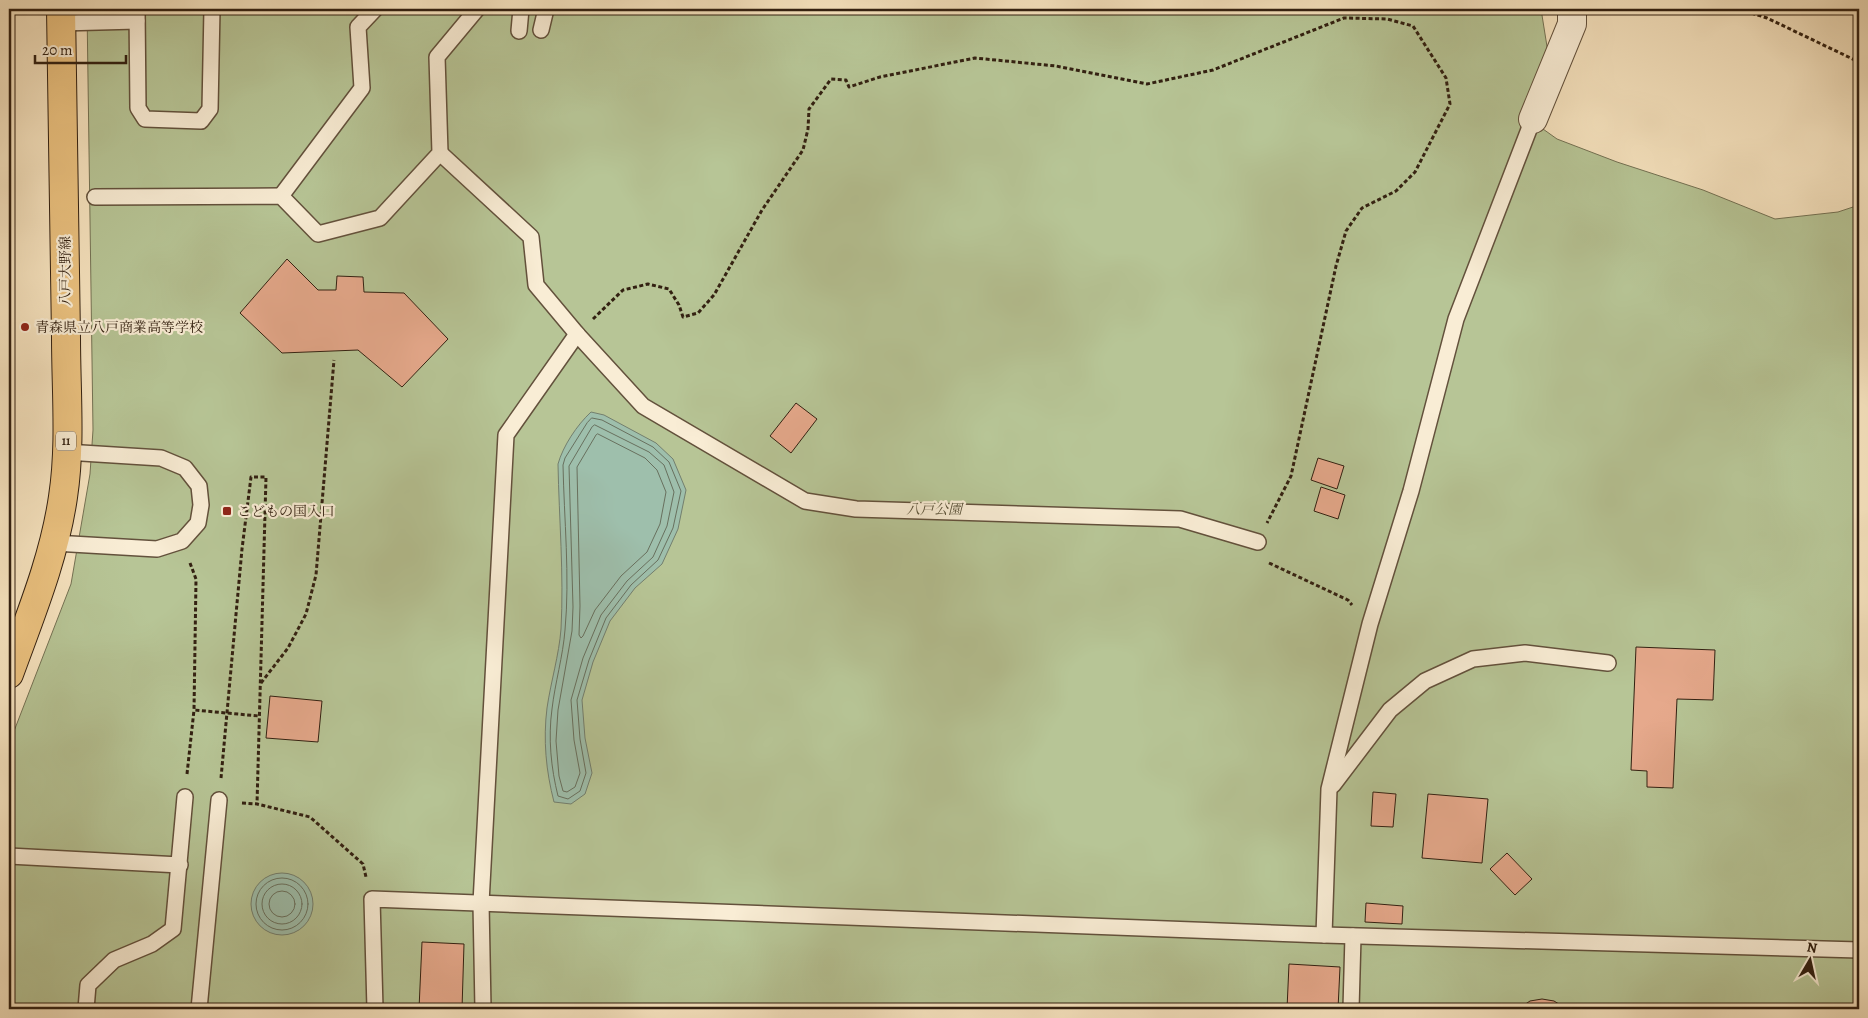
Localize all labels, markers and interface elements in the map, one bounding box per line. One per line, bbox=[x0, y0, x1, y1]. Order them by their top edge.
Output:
scale bar bbox=[35, 32, 126, 64]
text: 20 m bbox=[42, 40, 73, 60]
street label: 八戸大野線 bbox=[56, 236, 75, 306]
place label: 青森県立八戸商業高等学校 bbox=[35, 318, 203, 337]
marker: 青森県立八戸商業高等学校 bbox=[19, 321, 31, 333]
road number: 11 bbox=[56, 432, 76, 451]
park label: 八戸公園 bbox=[906, 500, 964, 519]
place label: こどもの国入口 bbox=[237, 502, 335, 521]
marker: こどもの国入口 bbox=[221, 505, 233, 517]
north arrow bbox=[1786, 936, 1836, 986]
text: N bbox=[1805, 937, 1818, 958]

